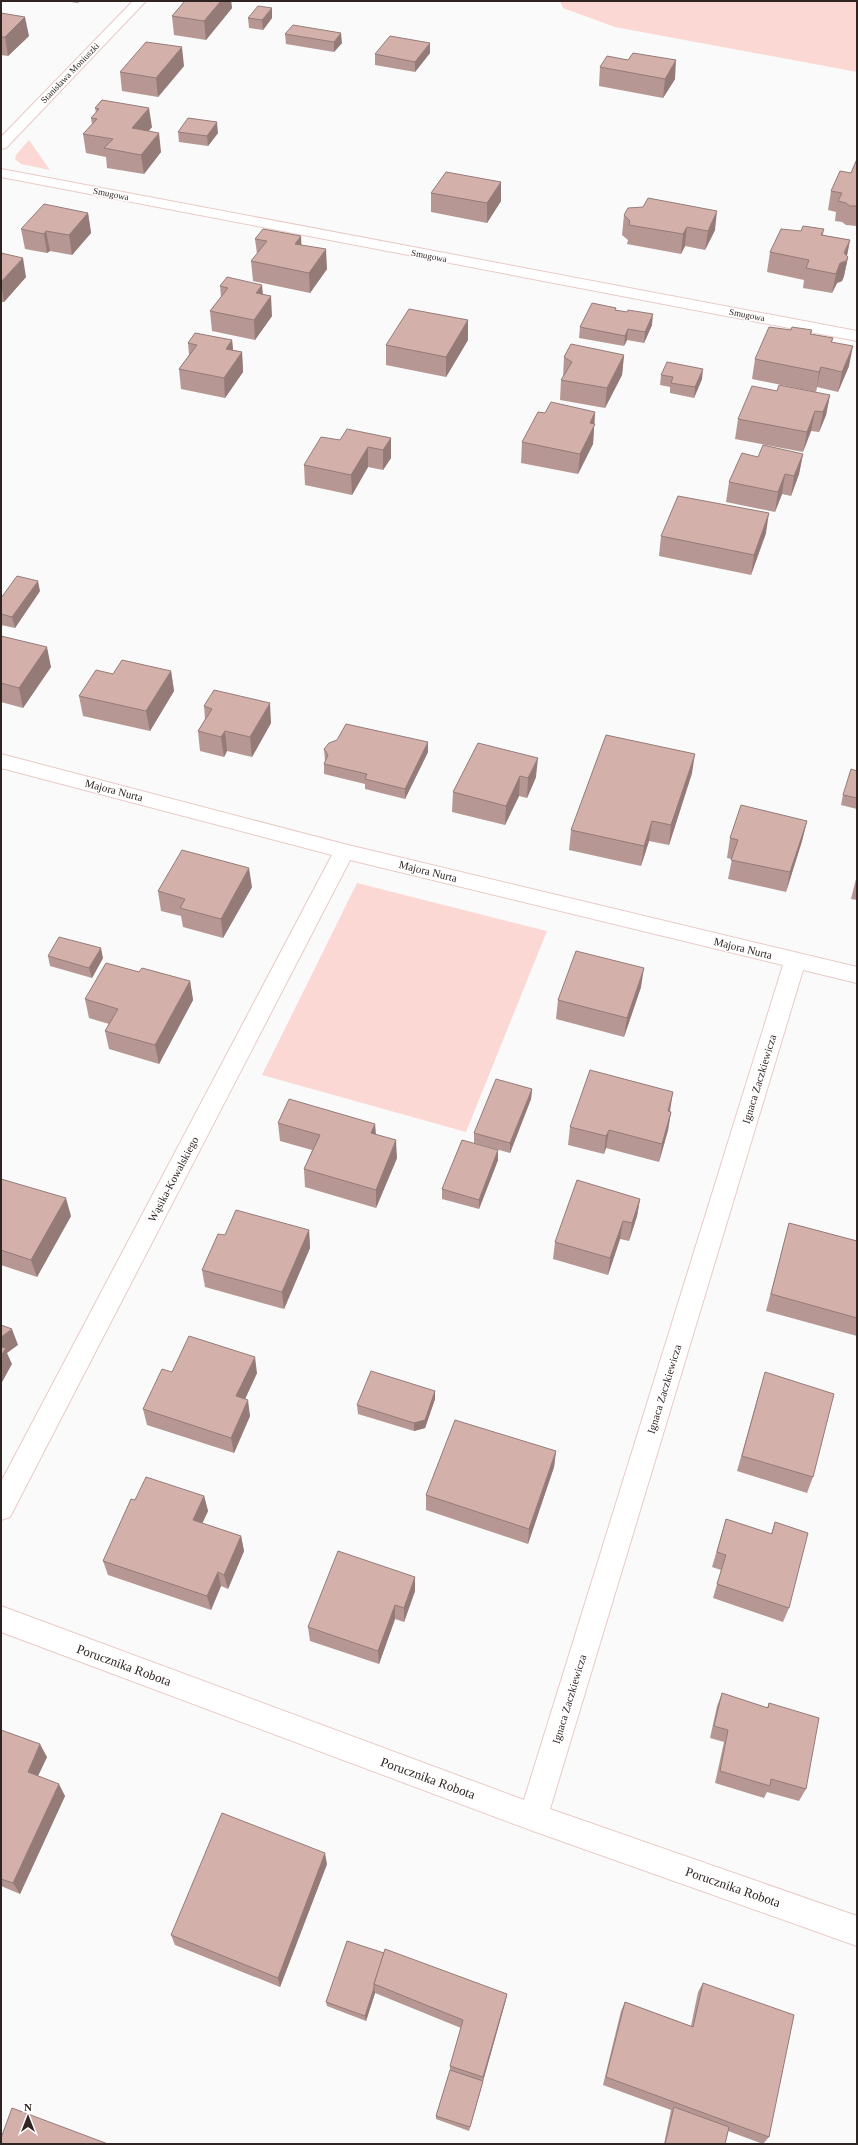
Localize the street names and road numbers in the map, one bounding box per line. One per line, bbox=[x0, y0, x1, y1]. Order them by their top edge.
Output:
street label: Stanisława Moniuszki bbox=[39, 40, 102, 105]
street label: Smugowa bbox=[92, 186, 130, 202]
street label: Smugowa bbox=[410, 248, 448, 264]
street label: Smugowa bbox=[728, 307, 766, 323]
street label: Majora Nurta bbox=[84, 776, 144, 804]
street label: Majora Nurta bbox=[398, 858, 458, 884]
street label: Majora Nurta bbox=[713, 935, 773, 961]
street label: Ignaca Zaczkiewicza bbox=[740, 1033, 778, 1125]
street label: Wąsika-Kowalskiego bbox=[145, 1134, 201, 1224]
street label: Ignaca Zaczkiewicza bbox=[645, 1343, 683, 1435]
street label: Porucznika Robota bbox=[75, 1641, 173, 1689]
street label: Ignaca Zaczkiewicza bbox=[550, 1653, 588, 1745]
street label: Porucznika Robota bbox=[379, 1754, 477, 1802]
street label: Porucznika Robota bbox=[684, 1864, 783, 1910]

